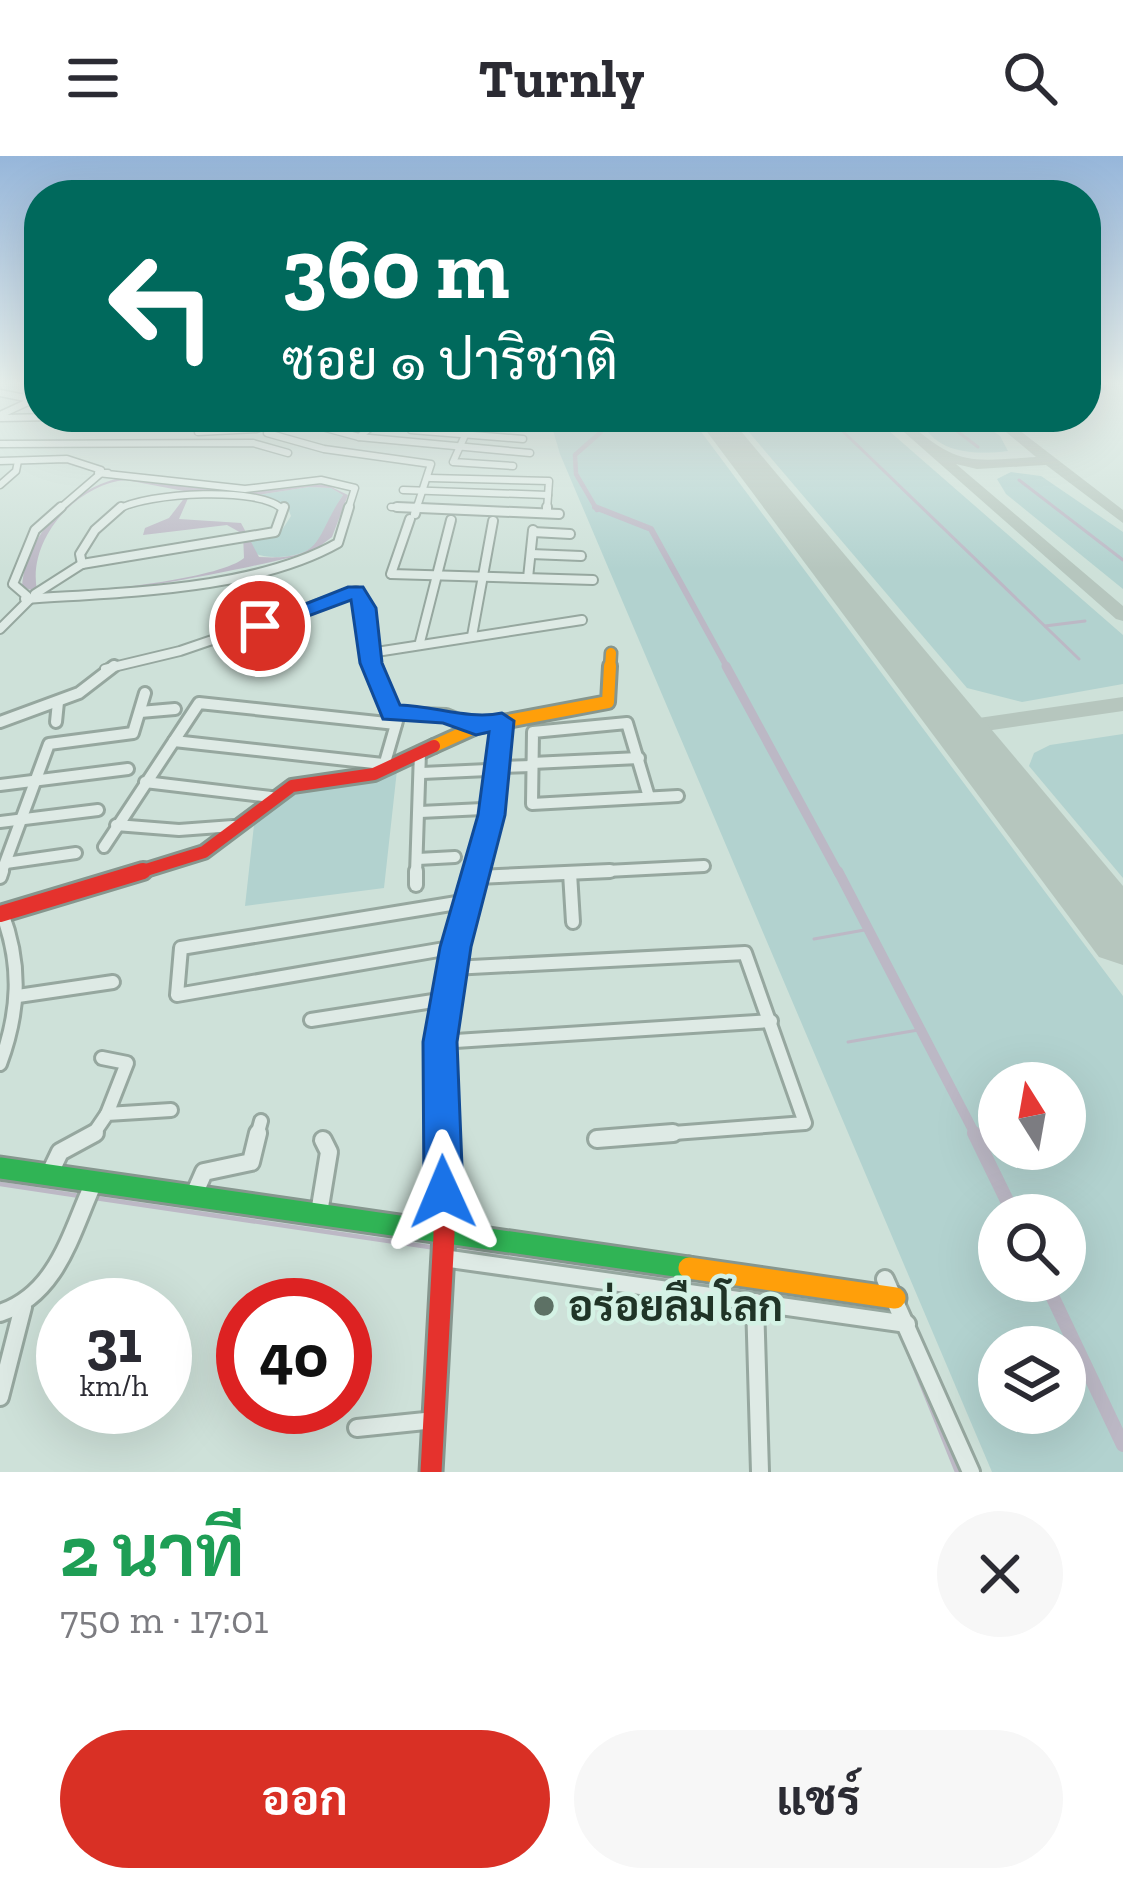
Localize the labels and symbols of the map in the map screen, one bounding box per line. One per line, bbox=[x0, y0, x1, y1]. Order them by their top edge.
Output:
pin bbox=[209, 575, 311, 677]
north arrow bbox=[978, 1062, 1086, 1170]
position arrow bbox=[380, 1129, 506, 1255]
speed limit sign: 40 bbox=[216, 1278, 372, 1434]
place label: อร่อยลืมโลก bbox=[568, 1278, 783, 1332]
marker: อร่อยลืมโลก bbox=[531, 1293, 557, 1319]

